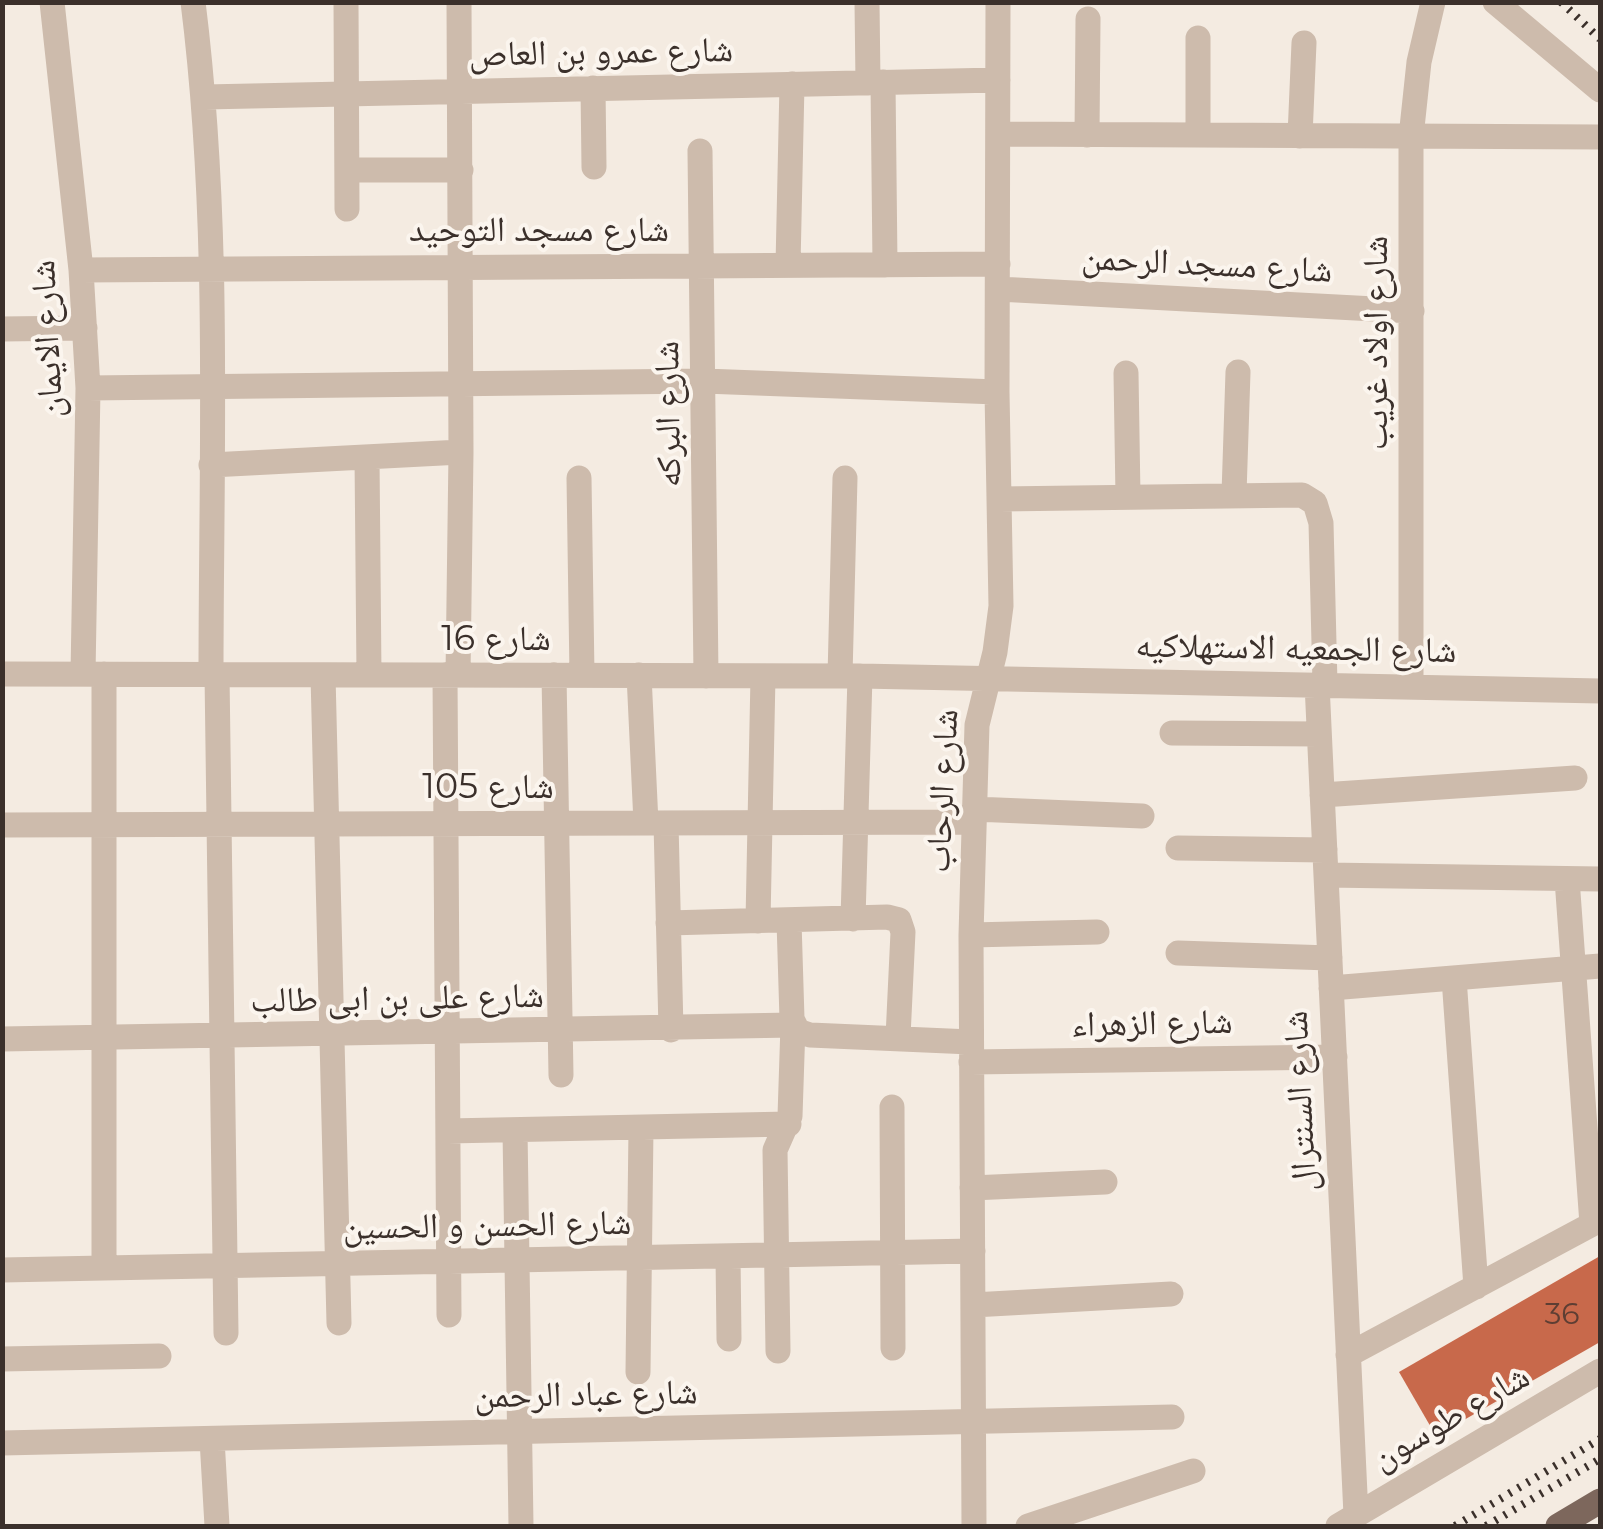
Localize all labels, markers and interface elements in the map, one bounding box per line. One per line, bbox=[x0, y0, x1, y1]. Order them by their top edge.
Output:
street label: شارع عمرو بن العاص bbox=[469, 30, 733, 76]
street label: شارع مسجد التوحيد bbox=[409, 210, 669, 252]
street label: شارع اولاد غريب bbox=[1356, 236, 1398, 450]
street label: شارع مسجد الرحمن bbox=[1081, 237, 1333, 293]
street label: شارع الايمان bbox=[23, 259, 73, 419]
street label: شارع البركه bbox=[647, 341, 691, 487]
street label: شارع 16 bbox=[441, 619, 551, 661]
street label: شارع الجمعيه الاستهلاكيه bbox=[1135, 625, 1457, 673]
street label: شارع الرحاب bbox=[918, 708, 968, 874]
street label: شارع 105 bbox=[422, 767, 554, 809]
street label: شارع على بن ابى طالب bbox=[250, 975, 544, 1023]
street label: شارع الزهراء bbox=[1071, 1002, 1233, 1046]
street label: شارع السنترال bbox=[1275, 1010, 1327, 1192]
street label: شارع الحسن و الحسين bbox=[342, 1202, 632, 1250]
house number: 36 bbox=[1544, 1297, 1580, 1333]
street label: شارع طوسون bbox=[1365, 1356, 1537, 1480]
street label: شارع عباد الرحمن bbox=[474, 1372, 698, 1418]

